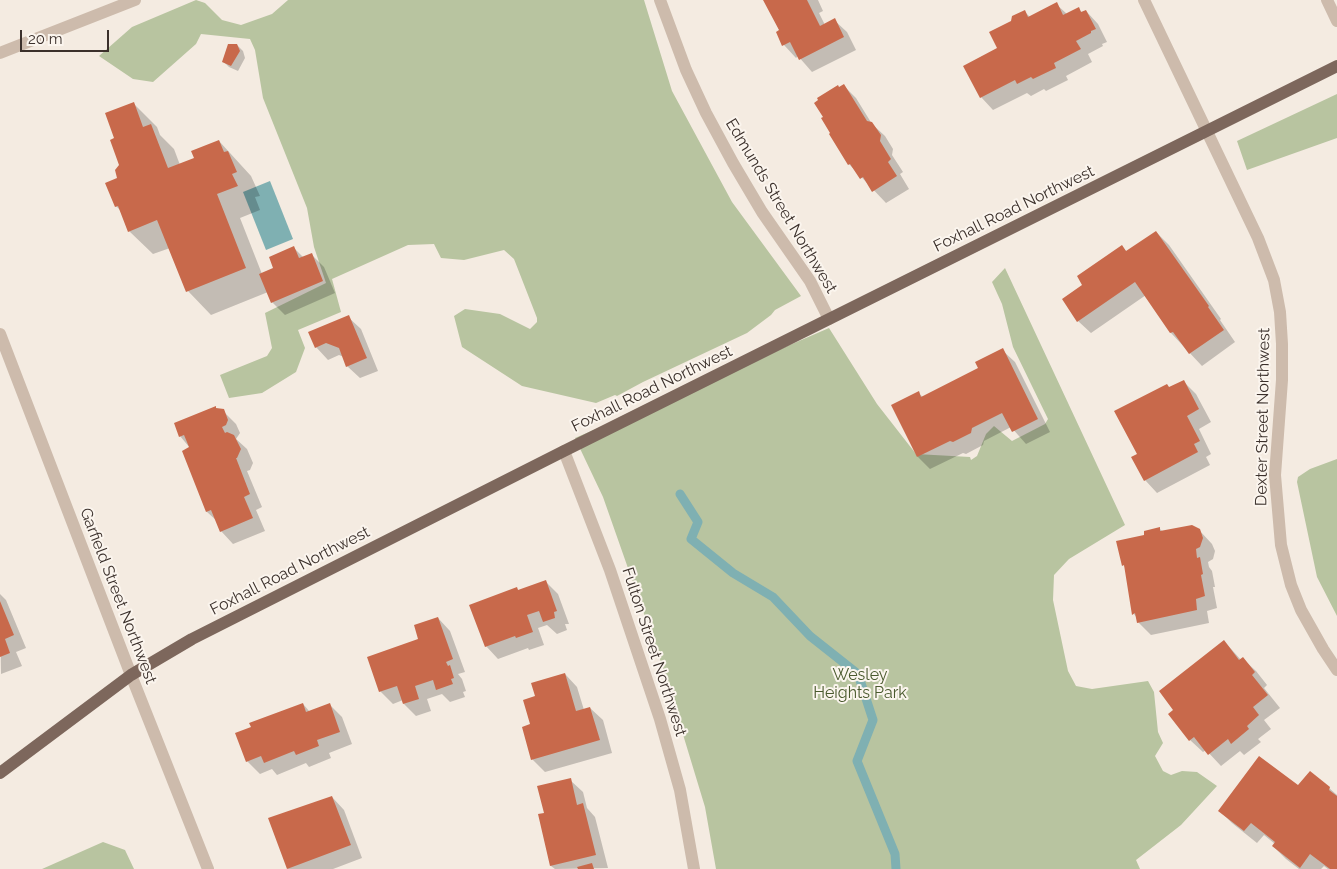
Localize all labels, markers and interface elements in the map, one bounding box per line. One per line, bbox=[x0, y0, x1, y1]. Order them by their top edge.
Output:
scale bar bbox=[22, 20, 111, 52]
text: 20 m bbox=[28, 30, 63, 48]
street label: Edmunds Street Northwest bbox=[721, 115, 841, 297]
street label: Foxhall Road Northwest bbox=[930, 162, 1098, 256]
street label: Dexter Street Northwest bbox=[1252, 328, 1274, 506]
street label: Foxhall Road Northwest bbox=[568, 342, 736, 436]
street label: Garfield Street Northwest bbox=[76, 505, 160, 687]
street label: Foxhall Road Northwest bbox=[207, 522, 373, 620]
street label: Fulton Street Northwest bbox=[618, 565, 690, 739]
park label: Wesley Heights Park bbox=[813, 665, 907, 703]

